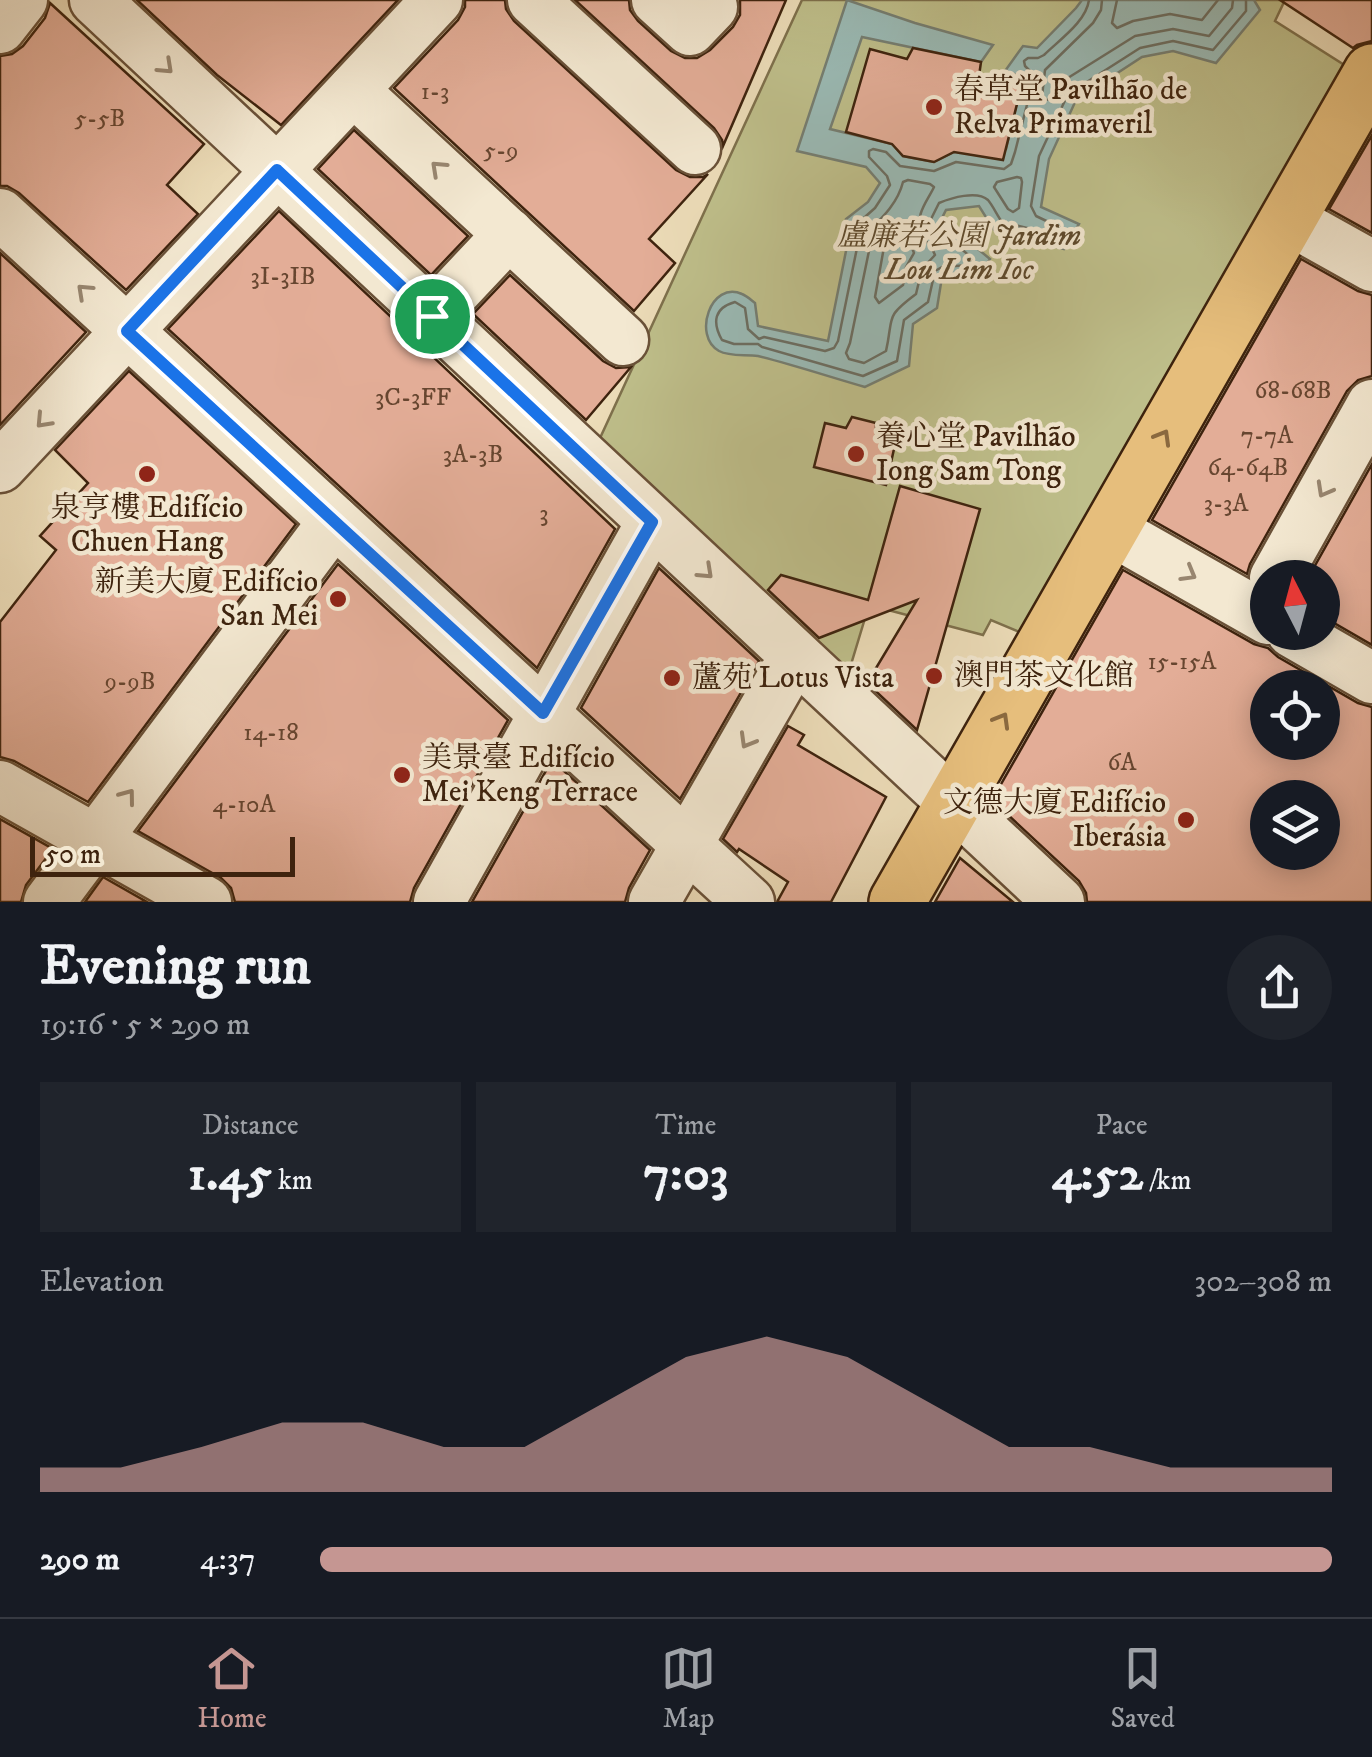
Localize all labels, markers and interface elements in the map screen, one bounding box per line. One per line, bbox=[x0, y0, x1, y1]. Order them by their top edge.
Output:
one-way arrow bbox=[154, 55, 173, 73]
place label: 春草堂 Pavilhão de Relva Primaveril bbox=[954, 72, 1187, 143]
house number: 1-3 bbox=[421, 76, 449, 107]
marker: 春草堂 Pavilhão de Relva Primaveril bbox=[923, 96, 945, 118]
house number: 5-5B bbox=[75, 103, 125, 134]
house number: 5-9 bbox=[483, 135, 519, 166]
one-way arrow bbox=[431, 162, 450, 180]
park label: 盧廉若公園 Jardim Lou Lim Ioc bbox=[837, 218, 1081, 289]
house number: 3I-3IB bbox=[250, 261, 316, 292]
pin bbox=[390, 274, 475, 359]
one-way arrow bbox=[77, 285, 96, 303]
icon: arrive bbox=[405, 289, 460, 344]
house number: 68-68B bbox=[1254, 375, 1332, 406]
house number: 3C-3FF bbox=[375, 382, 451, 413]
one-way arrow bbox=[37, 409, 55, 427]
place label: 養心堂 Pavilhão Iong Sam Tong bbox=[876, 419, 1076, 490]
house number: 7-7A bbox=[1241, 420, 1294, 451]
one-way arrow bbox=[1151, 430, 1171, 448]
house number: 3A-3B bbox=[443, 439, 503, 470]
marker: 養心堂 Pavilhão Iong Sam Tong bbox=[845, 443, 867, 465]
house number: 64-64B bbox=[1208, 452, 1288, 483]
marker: 泉亨樓 Edifício Chuen Hang bbox=[136, 463, 158, 485]
one-way arrow bbox=[1317, 479, 1336, 497]
house number: 3-3A bbox=[1204, 488, 1249, 519]
place label: 泉亨樓 Edifício Chuen Hang bbox=[51, 490, 243, 561]
house number: 3 bbox=[539, 498, 549, 529]
one-way arrow bbox=[694, 560, 713, 578]
north arrow bbox=[1250, 560, 1340, 650]
map controls bbox=[1250, 560, 1340, 870]
one-way arrow bbox=[1178, 562, 1196, 582]
place label: 新美大廈 Edifício San Mei bbox=[95, 564, 318, 635]
marker: 新美大廈 Edifício San Mei bbox=[327, 588, 349, 610]
house number: 15-15A bbox=[1148, 646, 1218, 677]
place label: 澳門茶文化館 bbox=[954, 658, 1134, 695]
place label: 蘆苑 Lotus Vista bbox=[692, 660, 894, 697]
marker: 澳門茶文化館 bbox=[923, 665, 945, 687]
house number: 9-9B bbox=[103, 666, 155, 697]
marker: 蘆苑 Lotus Vista bbox=[661, 667, 683, 689]
button: locate bbox=[1250, 670, 1340, 760]
one-way arrow bbox=[990, 712, 1010, 730]
house number: 14-18 bbox=[243, 717, 299, 748]
one-way arrow bbox=[739, 730, 759, 748]
place label: 美景臺 Edifício Mei Keng Terrace bbox=[422, 740, 638, 811]
house number: 6A bbox=[1108, 747, 1138, 778]
marker: 美景臺 Edifício Mei Keng Terrace bbox=[391, 764, 413, 786]
button: layers bbox=[1250, 780, 1340, 870]
place label: 文德大廈 Edifício Iberásia bbox=[943, 785, 1166, 856]
one-way arrow bbox=[117, 789, 134, 807]
house number: 4-10A bbox=[212, 789, 277, 820]
marker: 文德大廈 Edifício Iberásia bbox=[1175, 809, 1197, 831]
scale bar bbox=[30, 832, 295, 876]
text: 50 m bbox=[45, 837, 101, 872]
text: Evening run bbox=[40, 933, 311, 1002]
button: share bbox=[1227, 935, 1332, 1040]
text: 19:16 · 5 × 290 m bbox=[40, 1005, 250, 1045]
text: Distance bbox=[202, 1108, 299, 1143]
text: Time bbox=[656, 1108, 716, 1143]
text: Pace bbox=[1096, 1108, 1148, 1143]
text: 1.45 bbox=[188, 1143, 272, 1206]
text: 7:03 bbox=[644, 1143, 728, 1206]
text: 4:52 bbox=[1052, 1143, 1143, 1206]
text: km bbox=[272, 1163, 313, 1198]
text: /km bbox=[1143, 1163, 1192, 1198]
text: Elevation bbox=[40, 1262, 164, 1302]
text: 302–308 m bbox=[1194, 1262, 1332, 1302]
text: 290 m bbox=[40, 1540, 120, 1580]
text: 4:37 bbox=[200, 1540, 256, 1580]
tab: Home bbox=[197, 1641, 266, 1736]
tab: Map bbox=[661, 1641, 716, 1736]
tab: Saved bbox=[1110, 1641, 1175, 1736]

